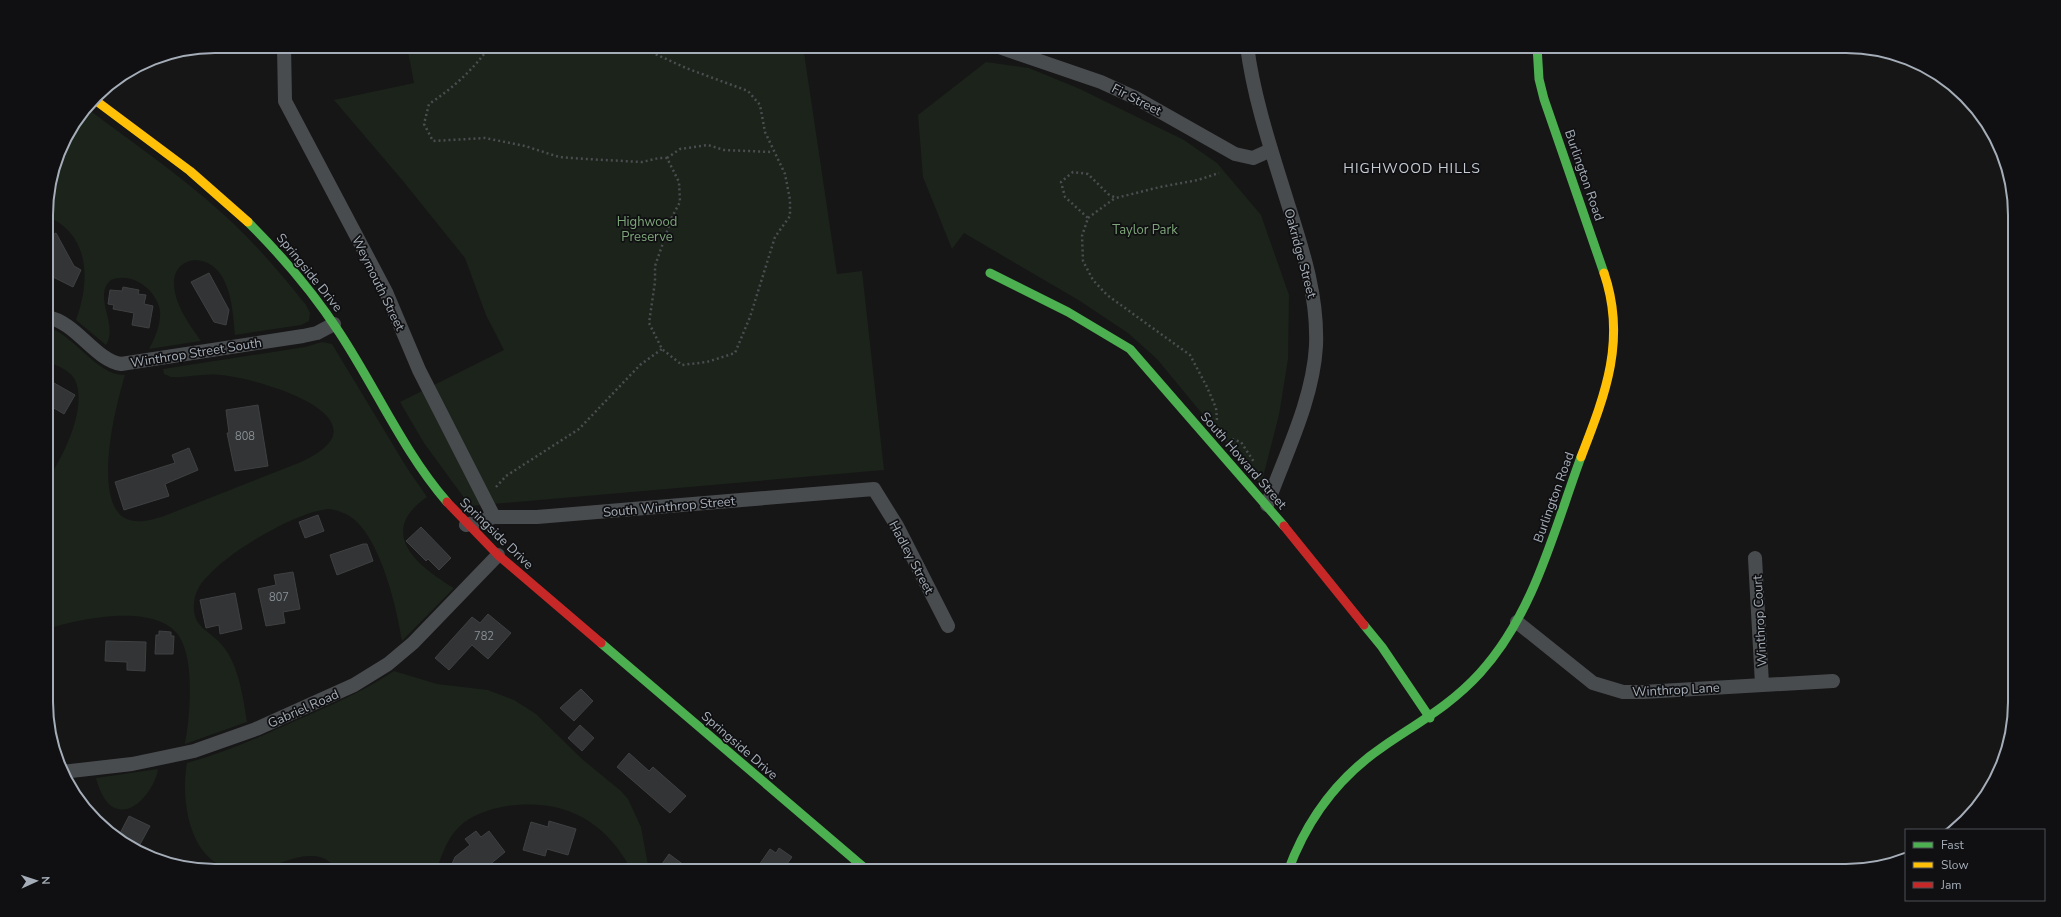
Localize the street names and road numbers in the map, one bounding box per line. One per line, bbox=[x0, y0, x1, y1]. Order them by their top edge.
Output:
street label: Fir Street bbox=[1109, 80, 1165, 120]
street label: Burlington Road bbox=[1560, 127, 1608, 223]
street label: Oakridge Street bbox=[1279, 207, 1321, 300]
street label: Springside Drive bbox=[272, 230, 347, 316]
street label: Weymouth Street bbox=[347, 233, 409, 334]
street label: Winthrop Street South bbox=[129, 334, 263, 372]
street label: South Howard Street bbox=[1196, 408, 1291, 513]
street label: Burlington Road bbox=[1529, 449, 1579, 545]
street label: South Winthrop Street bbox=[602, 492, 736, 522]
street label: Springside Drive bbox=[455, 494, 537, 574]
street label: Hadley Street bbox=[884, 518, 938, 598]
street label: Winthrop Court bbox=[1749, 574, 1771, 667]
street label: Winthrop Lane bbox=[1632, 679, 1720, 701]
street label: Gabriel Road bbox=[265, 685, 342, 733]
street label: Springside Drive bbox=[697, 707, 782, 784]

